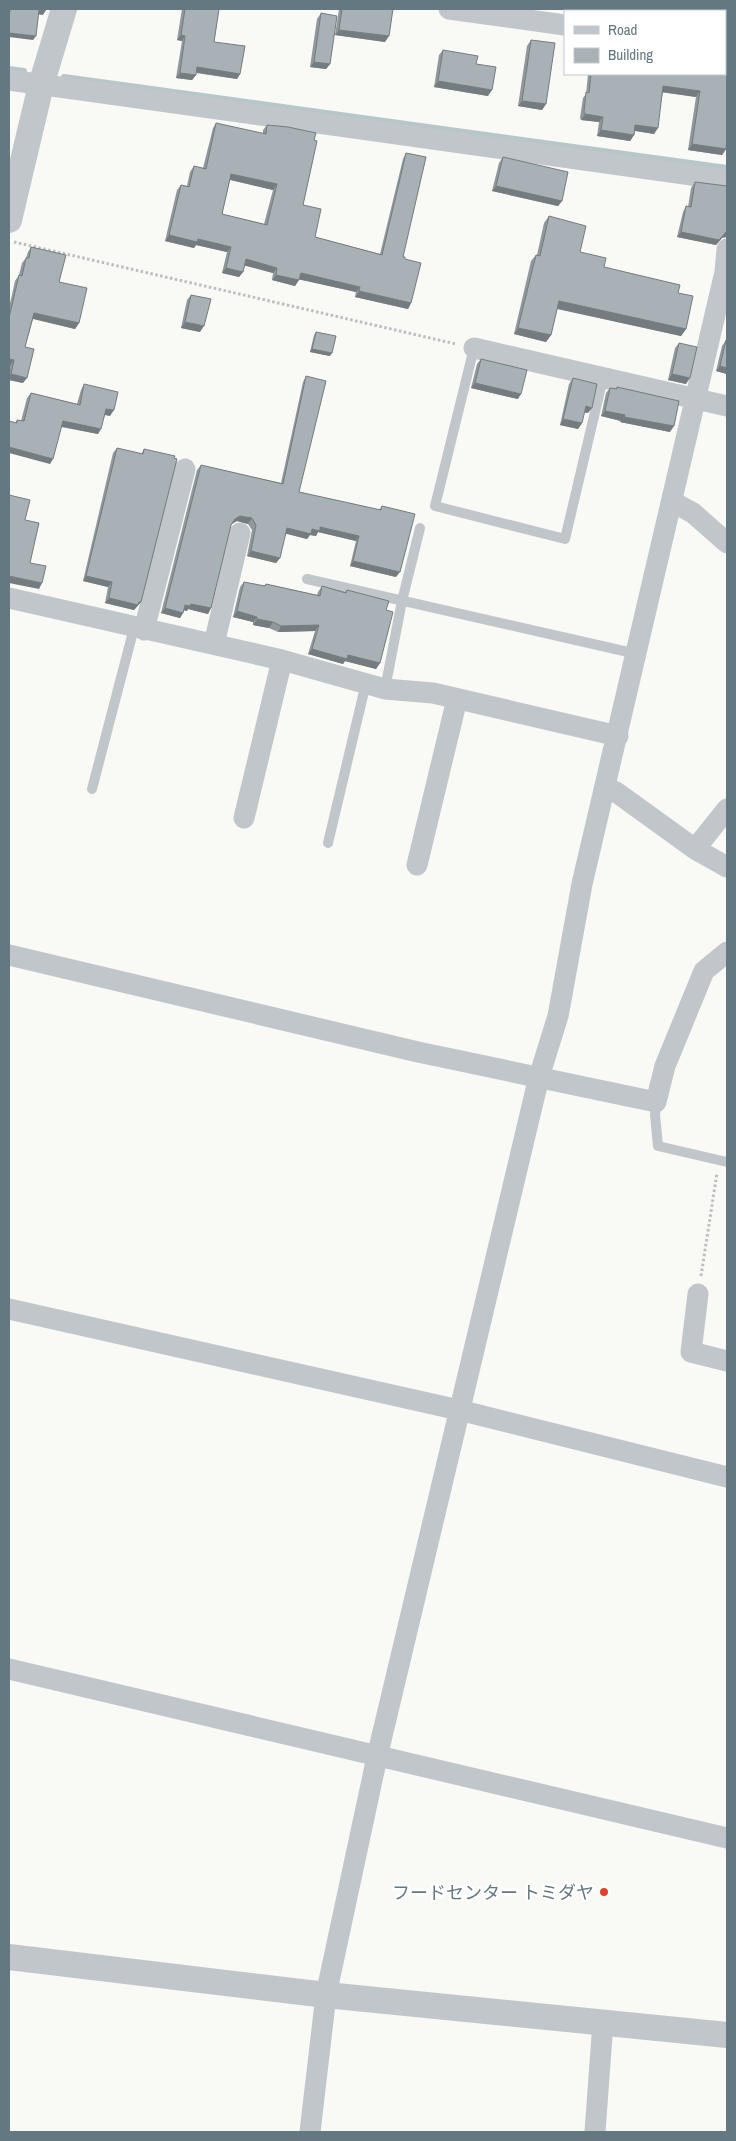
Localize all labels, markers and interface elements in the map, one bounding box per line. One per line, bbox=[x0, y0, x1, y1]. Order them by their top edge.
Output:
legend bbox=[564, 10, 726, 75]
text: Road bbox=[608, 19, 637, 40]
text: Building bbox=[608, 44, 653, 65]
place label: フードセンター トミダヤ bbox=[392, 1880, 594, 1905]
marker: フードセンター トミダヤ bbox=[598, 1886, 610, 1898]

